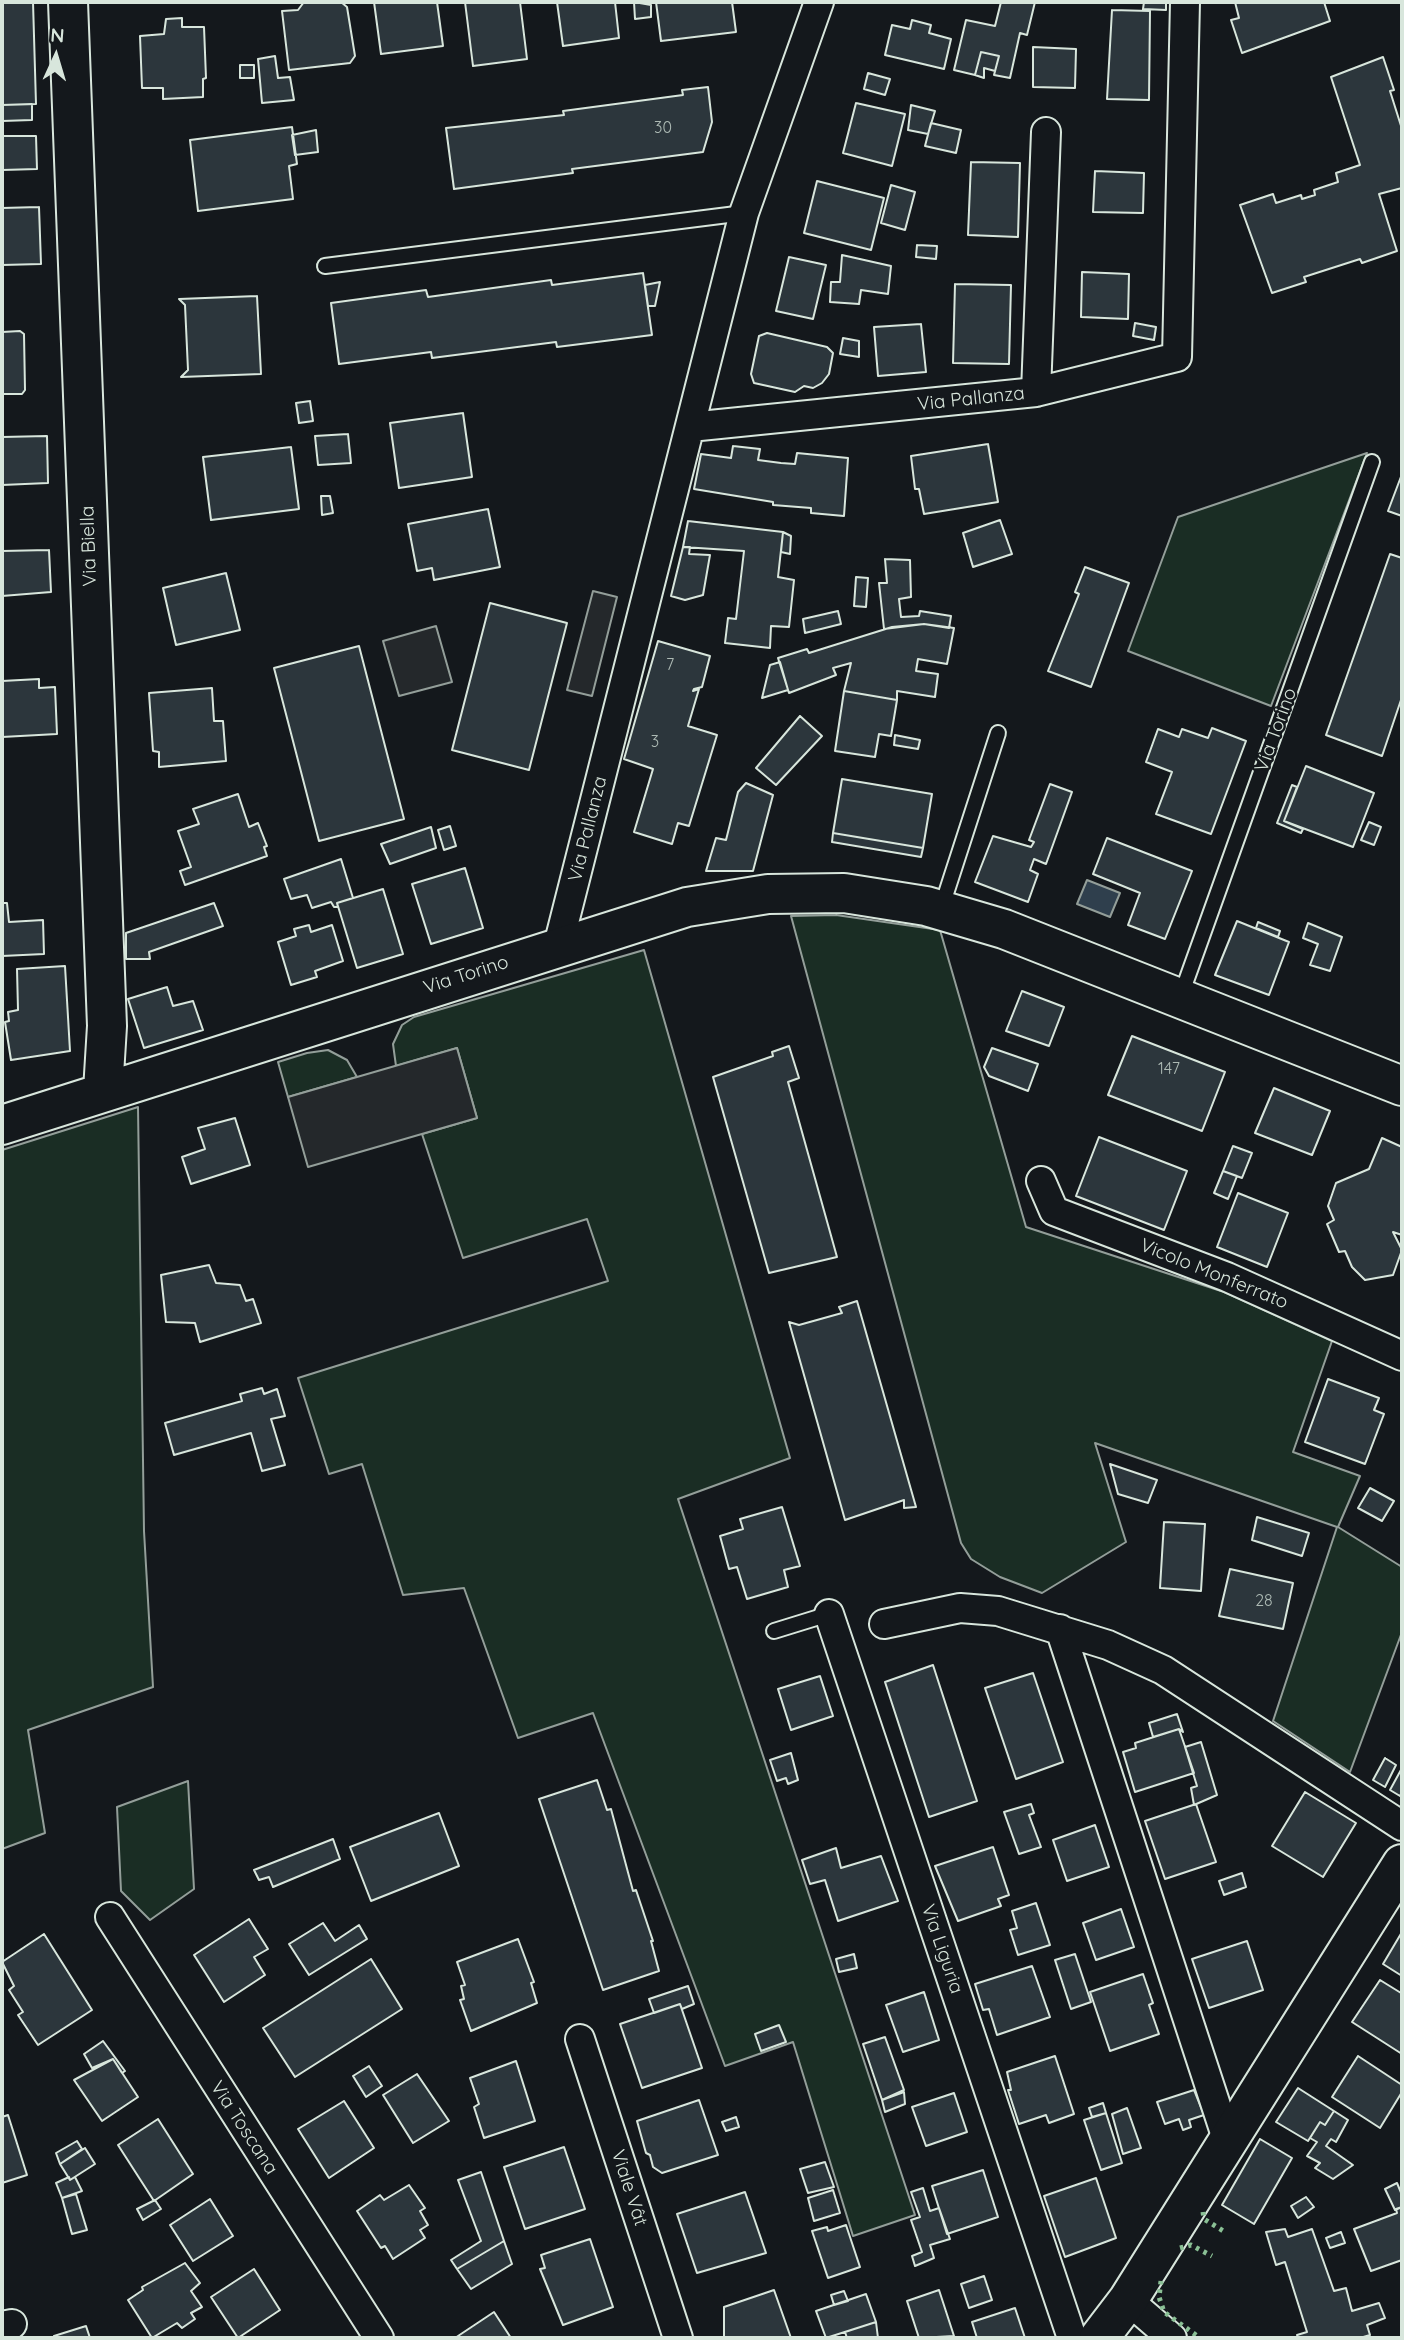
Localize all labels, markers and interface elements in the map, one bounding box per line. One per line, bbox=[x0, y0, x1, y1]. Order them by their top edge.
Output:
north arrow bbox=[21, 21, 91, 91]
text: N bbox=[50, 23, 65, 48]
house number: 30 bbox=[654, 118, 672, 138]
street label: Via Pallanza bbox=[916, 382, 1026, 416]
street label: Via Biella bbox=[76, 505, 102, 587]
house number: 7 bbox=[666, 655, 674, 675]
street label: Via Torino bbox=[1250, 685, 1302, 775]
house number: 3 bbox=[651, 732, 659, 752]
street label: Via Pallanza bbox=[564, 774, 612, 884]
street label: Via Torino bbox=[421, 951, 511, 999]
house number: 147 bbox=[1158, 1059, 1180, 1079]
street label: Vicolo Monferrato bbox=[1137, 1234, 1291, 1314]
house number: 28 bbox=[1255, 1591, 1273, 1611]
street label: Via Liguria bbox=[916, 1901, 968, 1997]
street label: Via Toscana bbox=[205, 2077, 283, 2179]
street label: Viale Vât bbox=[606, 2147, 652, 2229]

